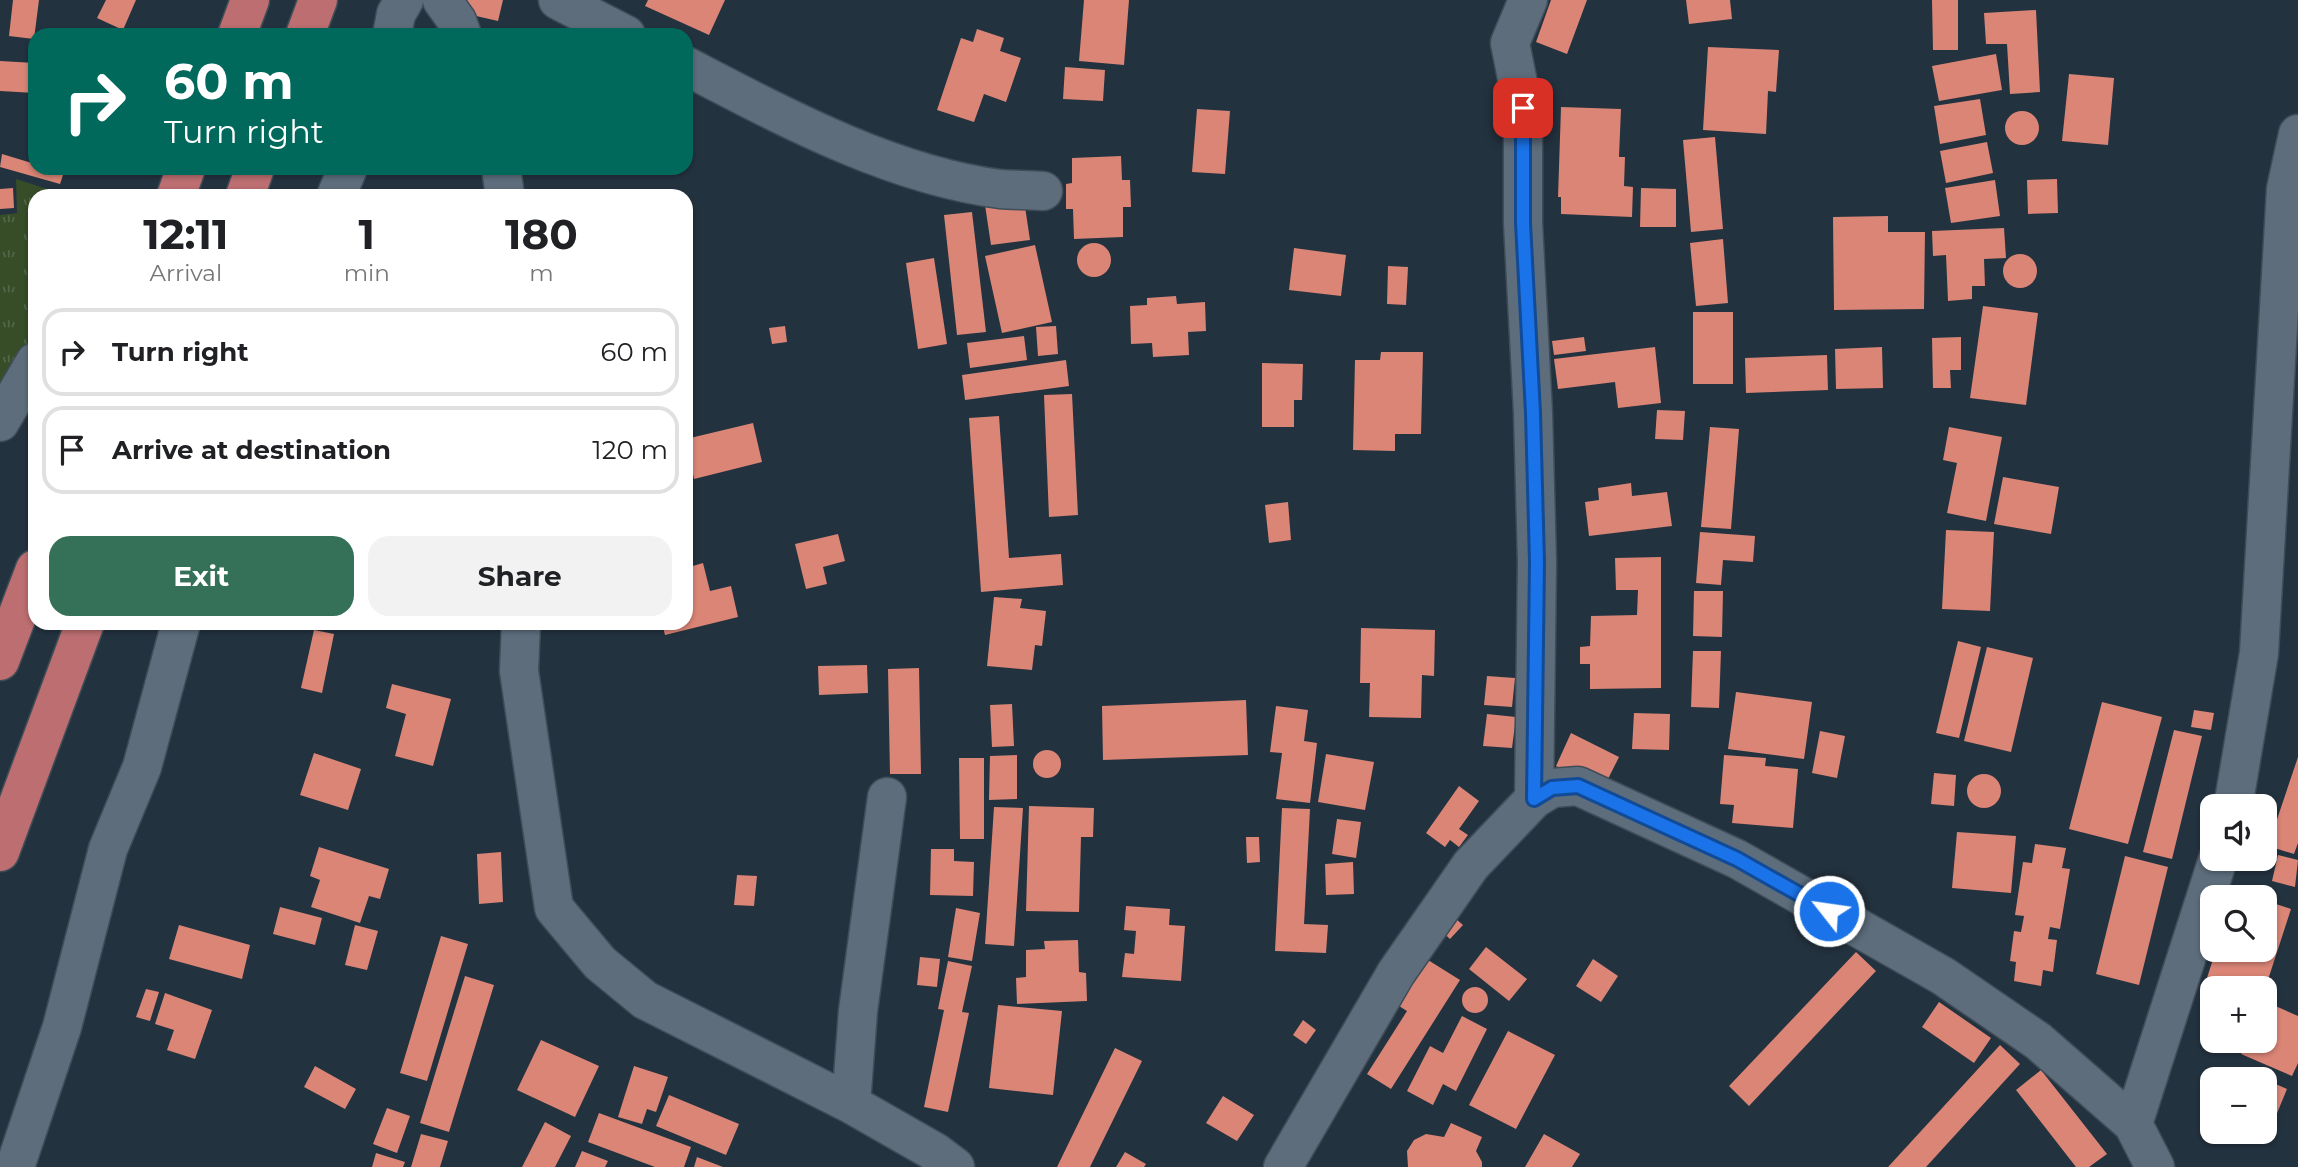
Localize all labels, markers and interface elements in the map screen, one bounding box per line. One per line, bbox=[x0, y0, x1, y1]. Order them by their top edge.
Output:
text: 60 m bbox=[164, 52, 294, 111]
icon: right bbox=[49, 56, 140, 147]
pin bbox=[1493, 78, 1553, 138]
icon: arrive bbox=[1504, 89, 1542, 127]
text: Turn right bbox=[164, 112, 324, 151]
text: 12:11 bbox=[143, 208, 228, 260]
text: 1 bbox=[358, 208, 375, 260]
text: 180 bbox=[505, 208, 578, 260]
text: Arrival bbox=[150, 259, 222, 287]
text: min bbox=[344, 259, 390, 287]
text: m bbox=[529, 259, 554, 287]
icon: right bbox=[53, 333, 91, 371]
text: Turn right bbox=[112, 336, 248, 368]
text: 60 m bbox=[601, 336, 668, 368]
icon: arrive bbox=[53, 431, 91, 469]
text: Arrive at destination bbox=[112, 434, 391, 466]
text: 120 m bbox=[592, 434, 668, 466]
button: Exit bbox=[49, 536, 354, 616]
button: Share bbox=[368, 536, 672, 616]
map controls bbox=[2200, 794, 2277, 1144]
button: sound bbox=[2200, 794, 2277, 871]
position arrow bbox=[1792, 874, 1866, 948]
button: search bbox=[2200, 885, 2277, 962]
button: + bbox=[2200, 976, 2277, 1053]
button: − bbox=[2200, 1067, 2277, 1144]

